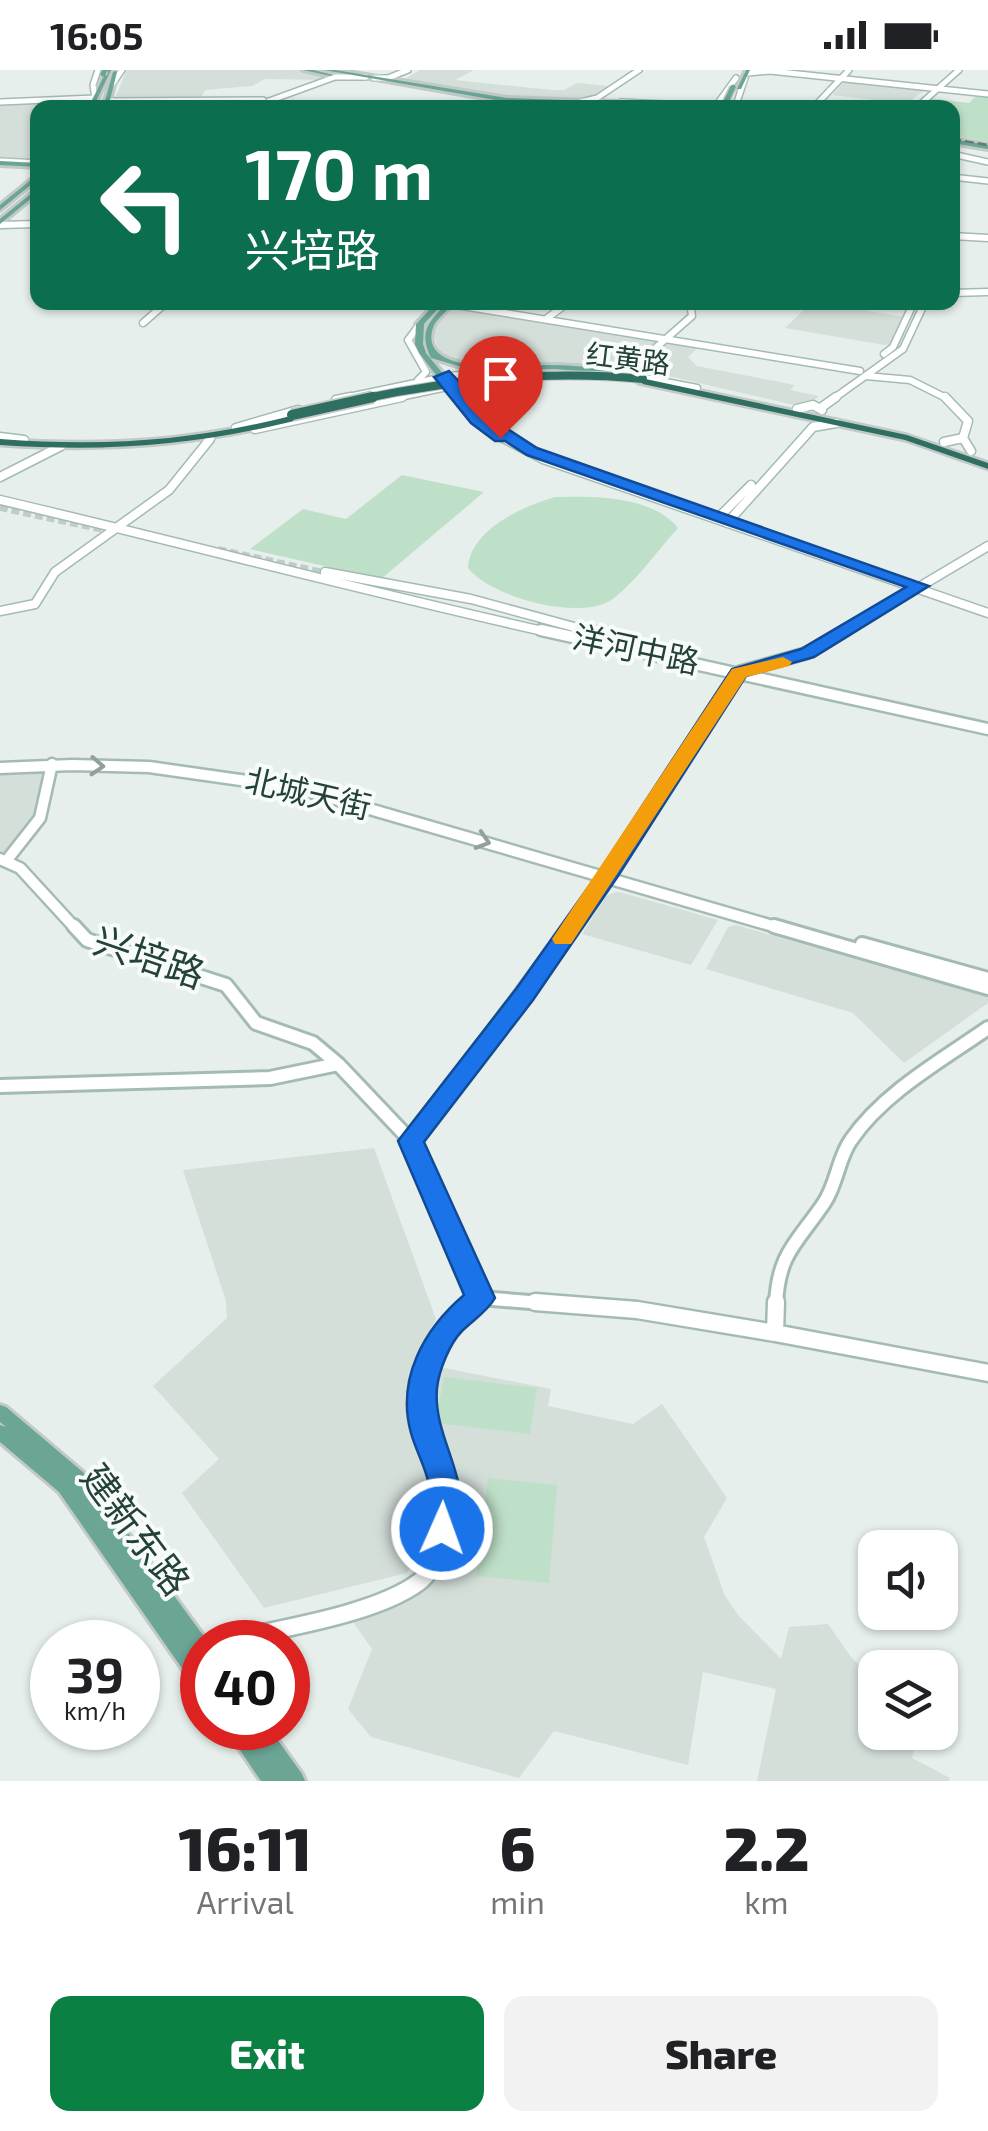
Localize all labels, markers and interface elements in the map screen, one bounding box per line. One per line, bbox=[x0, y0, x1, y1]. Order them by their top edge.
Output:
text: 16:05 bbox=[50, 12, 144, 58]
text: 170 m bbox=[245, 130, 433, 214]
icon: left bbox=[80, 140, 210, 270]
text: 兴培路 bbox=[245, 222, 380, 276]
pin bbox=[458, 336, 543, 439]
street label: 红黄路 bbox=[584, 336, 672, 380]
icon: arrive bbox=[473, 351, 528, 406]
street label: 洋河中路 bbox=[570, 616, 703, 680]
one-way arrow bbox=[90, 755, 106, 776]
street label: 北城天街 bbox=[242, 759, 375, 825]
one-way arrow bbox=[474, 829, 491, 849]
street label: 兴培路 bbox=[88, 916, 211, 996]
street label: 建新东路 bbox=[72, 1454, 201, 1603]
position arrow bbox=[390, 1477, 494, 1581]
map controls bbox=[858, 1530, 958, 1750]
button: sound bbox=[858, 1530, 958, 1630]
speed limit sign: 40 bbox=[180, 1620, 310, 1750]
text: 39 bbox=[66, 1643, 124, 1703]
button: layers bbox=[858, 1650, 958, 1750]
text: km/h bbox=[64, 1695, 126, 1725]
text: 16:11 bbox=[179, 1811, 312, 1883]
text: 6 bbox=[500, 1811, 536, 1883]
text: 2.2 bbox=[723, 1811, 809, 1883]
text: Arrival bbox=[196, 1882, 294, 1920]
text: min bbox=[490, 1882, 545, 1920]
text: km bbox=[744, 1882, 789, 1920]
button: Exit bbox=[50, 1996, 484, 2111]
button: Share bbox=[504, 1996, 938, 2111]

